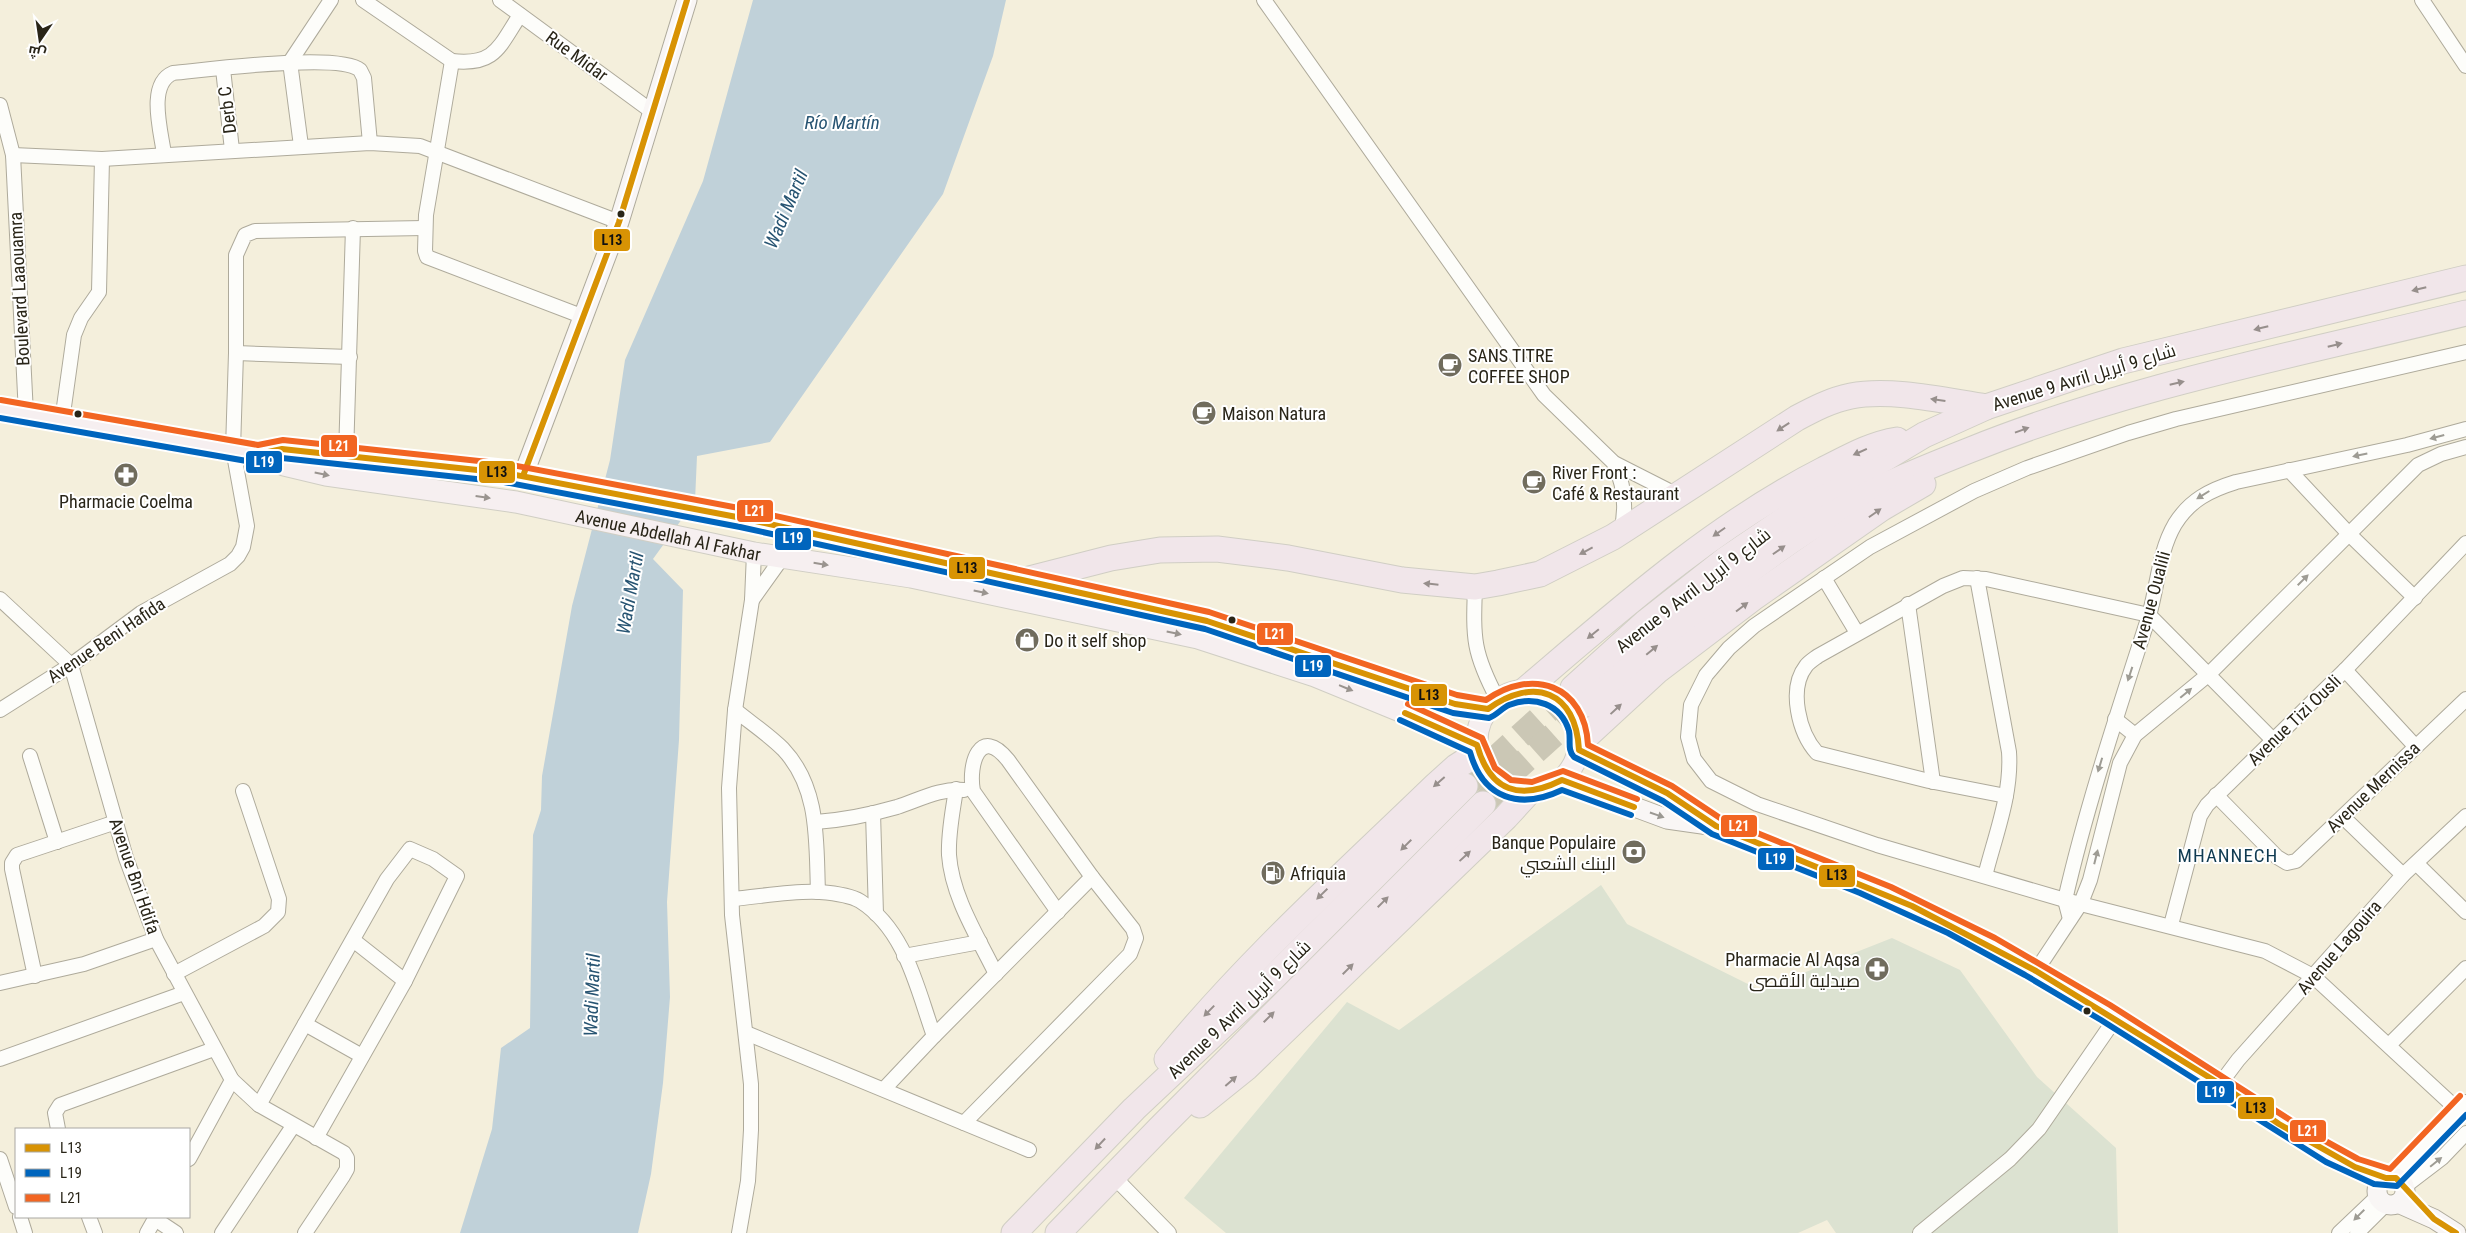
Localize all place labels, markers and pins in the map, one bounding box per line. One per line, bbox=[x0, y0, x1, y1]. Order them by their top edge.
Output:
unlabelled marker bbox=[616, 209, 626, 219]
place label: SANS TITRE COFFEE SHOP bbox=[1468, 345, 1570, 387]
cafe icon: SANS TITRE COFFEE SHOP bbox=[1437, 352, 1463, 378]
cafe icon: Maison Natura bbox=[1191, 400, 1217, 426]
place label: Maison Natura bbox=[1222, 403, 1326, 424]
unlabelled marker bbox=[73, 409, 83, 419]
pharmacy icon: Pharmacie Coelma bbox=[113, 462, 139, 488]
place label: River Front : Café & Restaurant bbox=[1552, 462, 1679, 504]
cafe icon: River Front : Café & Restaurant bbox=[1521, 469, 1547, 495]
place label: Pharmacie Coelma bbox=[59, 491, 193, 512]
unlabelled marker bbox=[1227, 615, 1237, 625]
shop icon: Do it self shop bbox=[1014, 627, 1040, 653]
place label: Do it self shop bbox=[1044, 630, 1147, 651]
place label: Banque Populaire البنك الشعبي bbox=[1491, 832, 1616, 878]
bank icon: Banque Populaire البنك الشعبي bbox=[1621, 839, 1647, 865]
fuel station icon: Afriquia bbox=[1260, 860, 1286, 886]
place label: Afriquia bbox=[1290, 863, 1346, 884]
place label: Pharmacie Al Aqsa صيدلية الأقصى bbox=[1725, 949, 1860, 992]
pharmacy icon: Pharmacie Al Aqsa صيدلية الأقصى bbox=[1864, 956, 1890, 982]
unlabelled marker bbox=[2082, 1006, 2092, 1016]

